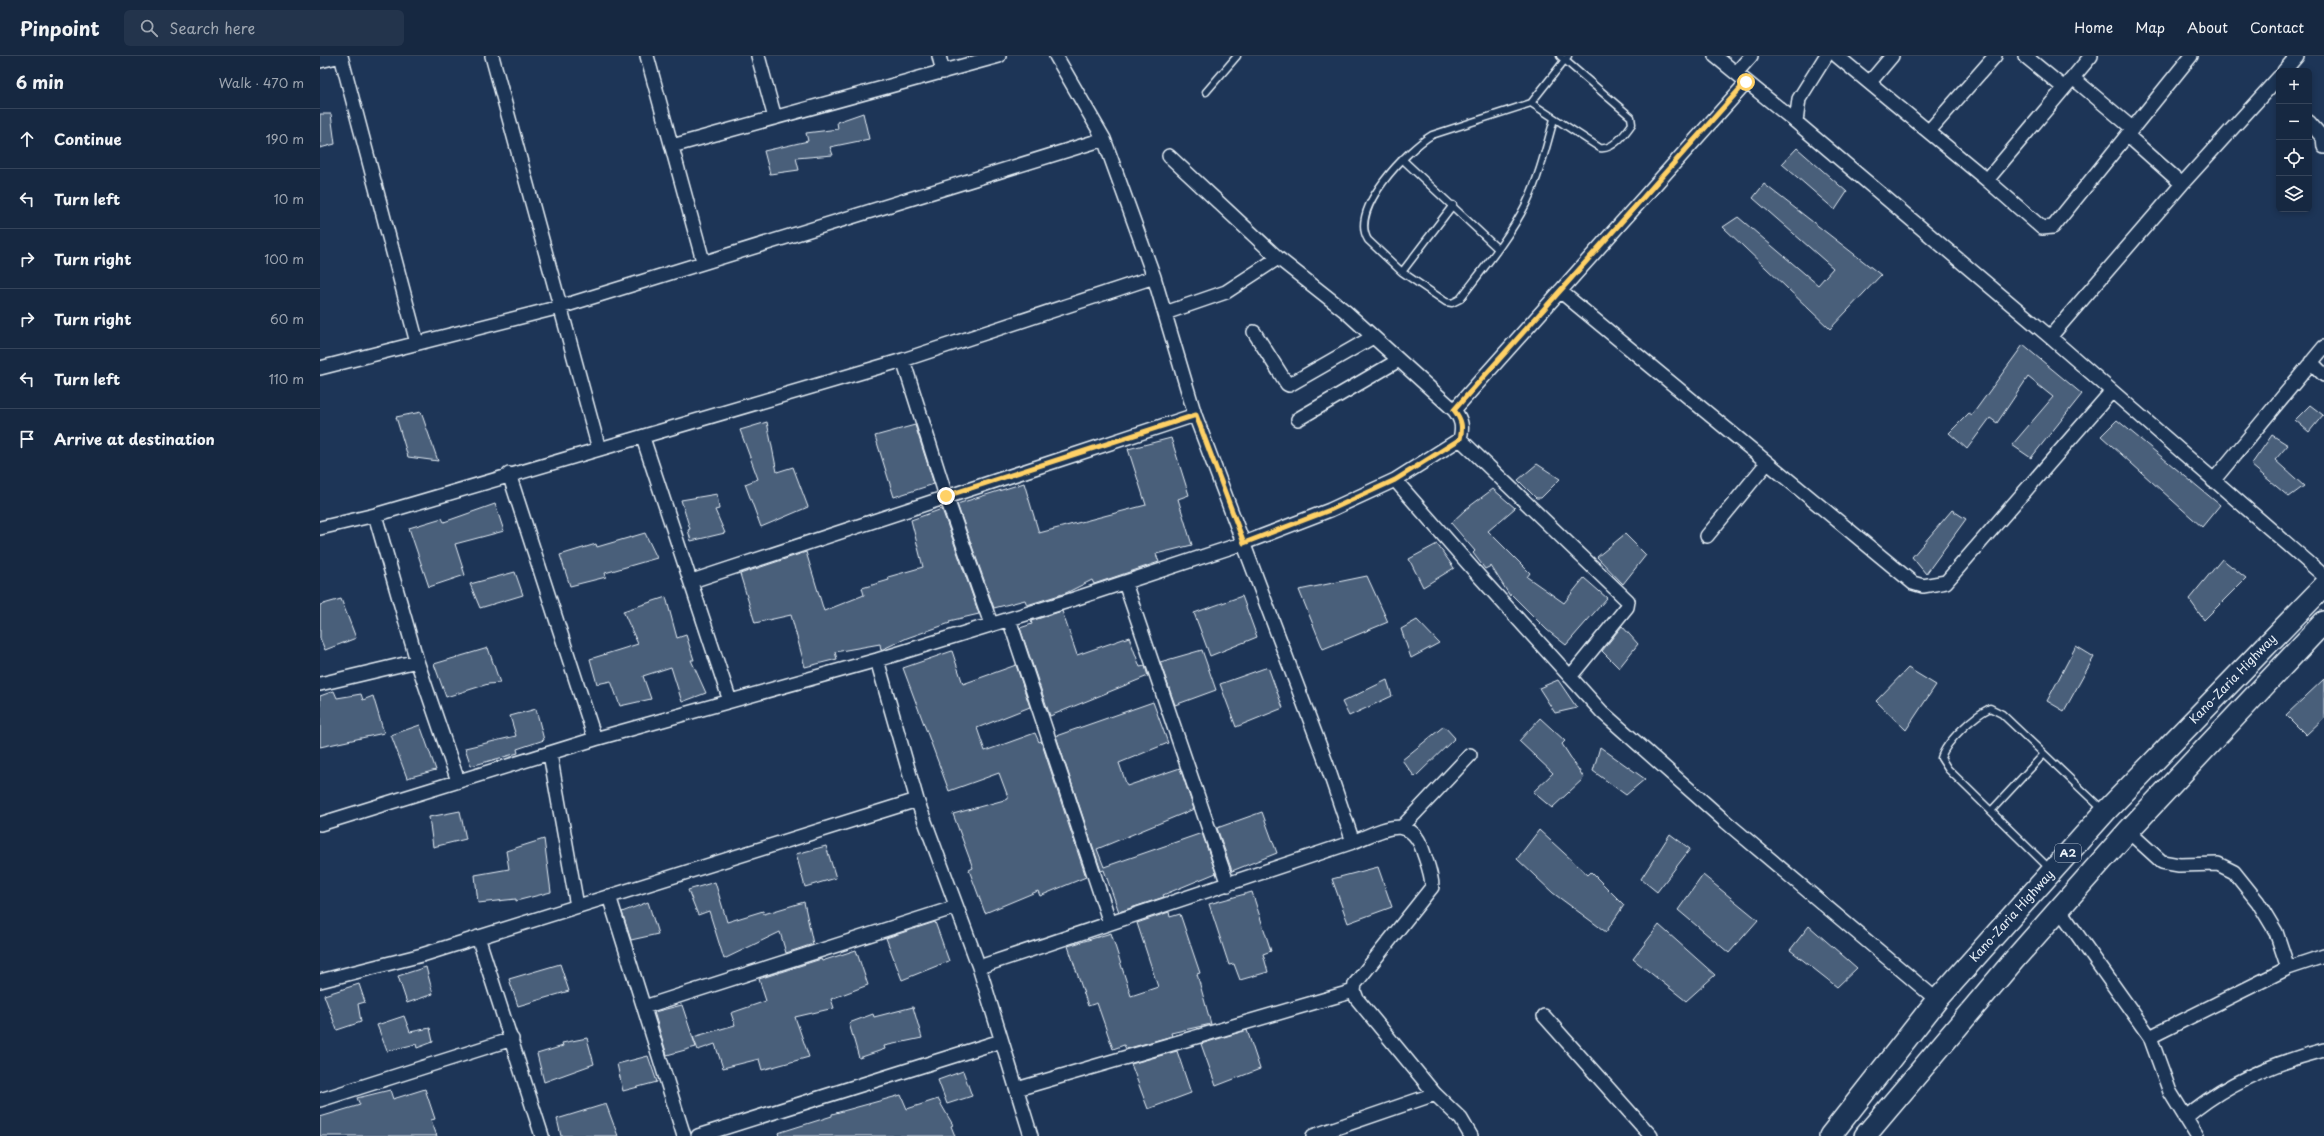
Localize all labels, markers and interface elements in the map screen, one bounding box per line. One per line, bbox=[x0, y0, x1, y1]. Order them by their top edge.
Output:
search box bbox=[124, 10, 404, 46]
text: Pinpoint bbox=[20, 14, 100, 42]
text: Search here bbox=[170, 16, 255, 39]
icon: search bbox=[138, 17, 160, 39]
text: Home bbox=[2074, 17, 2113, 38]
text: Map bbox=[2135, 17, 2165, 38]
text: About bbox=[2187, 17, 2228, 38]
text: Contact bbox=[2250, 17, 2304, 38]
map controls bbox=[2276, 68, 2312, 212]
button: + bbox=[2276, 68, 2312, 104]
text: 6 min bbox=[16, 69, 64, 95]
text: Walk · 470 m bbox=[219, 73, 304, 92]
route start bbox=[1737, 73, 1755, 91]
button: − bbox=[2276, 104, 2312, 140]
text: Continue bbox=[54, 127, 122, 150]
icon: ahead bbox=[16, 128, 38, 150]
text: 190 m bbox=[265, 129, 304, 148]
button: locate bbox=[2276, 140, 2312, 176]
button: layers bbox=[2276, 176, 2312, 212]
text: Turn left bbox=[54, 187, 120, 210]
icon: left bbox=[16, 188, 38, 210]
text: 10 m bbox=[274, 189, 304, 208]
text: Turn right bbox=[54, 247, 131, 270]
icon: right bbox=[16, 248, 38, 270]
text: 100 m bbox=[264, 249, 304, 268]
text: Turn right bbox=[54, 307, 131, 330]
icon: right bbox=[16, 308, 38, 330]
text: 60 m bbox=[270, 309, 304, 328]
text: Turn left bbox=[54, 367, 120, 390]
icon: left bbox=[16, 368, 38, 390]
text: 110 m bbox=[269, 369, 304, 388]
text: Arrive at destination bbox=[54, 427, 215, 450]
icon: arrive bbox=[16, 428, 38, 450]
route end bbox=[937, 487, 955, 505]
street label: Kano-Zaria Highway bbox=[2185, 629, 2280, 727]
road number: A2 bbox=[2055, 844, 2081, 862]
street label: Kano-Zaria Highway bbox=[1965, 865, 2058, 965]

